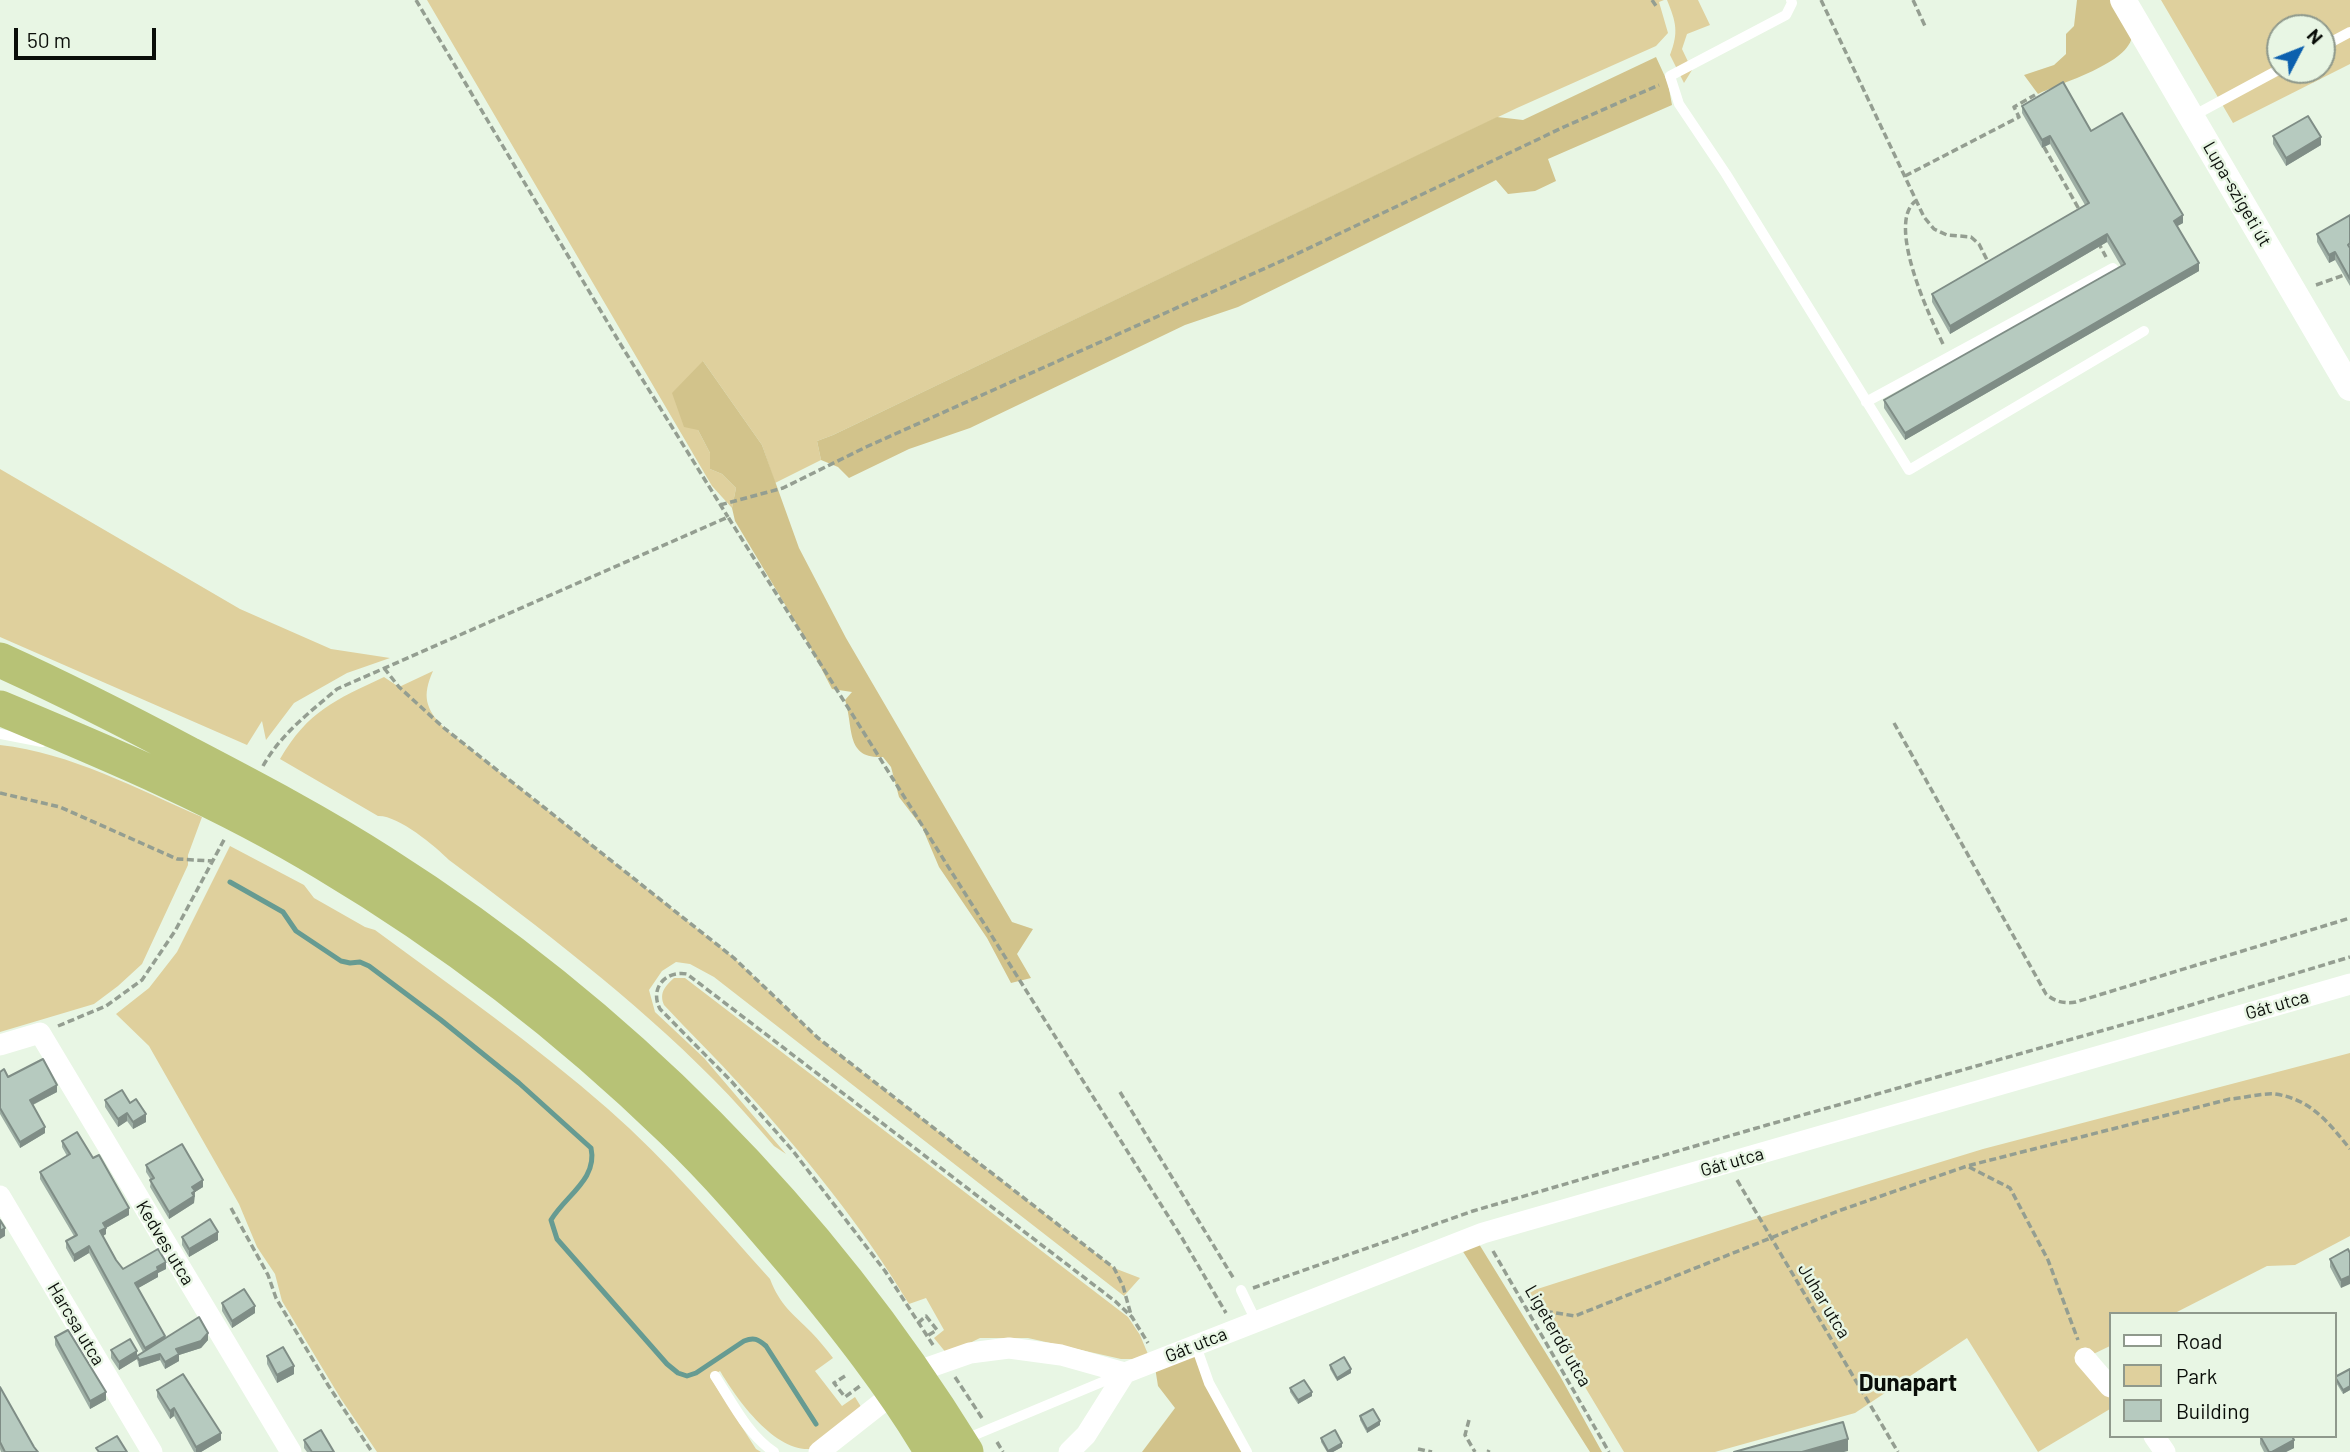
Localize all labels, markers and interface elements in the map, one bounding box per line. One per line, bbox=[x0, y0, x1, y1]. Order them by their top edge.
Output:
scale bar bbox=[18, 14, 159, 58]
north arrow bbox=[2266, 14, 2336, 84]
text: N bbox=[2303, 24, 2328, 48]
text: 50 m bbox=[27, 27, 71, 52]
street label: Lupa-szigeti út bbox=[2198, 138, 2276, 250]
street label: Gát utca bbox=[2243, 986, 2311, 1024]
street label: Gát utca bbox=[1698, 1143, 1766, 1181]
street label: Kedves utca bbox=[131, 1197, 199, 1289]
street label: Juhar utca bbox=[1793, 1260, 1855, 1342]
street label: Harcsa utca bbox=[43, 1279, 109, 1369]
street label: Ligeterdő utca bbox=[1520, 1281, 1596, 1391]
legend bbox=[2108, 1312, 2336, 1438]
street label: Gát utca bbox=[1162, 1323, 1230, 1367]
text: Road bbox=[2176, 1328, 2222, 1353]
text: Park bbox=[2176, 1363, 2217, 1388]
district label: Dunapart bbox=[1859, 1369, 1957, 1397]
text: Building bbox=[2176, 1398, 2250, 1423]

